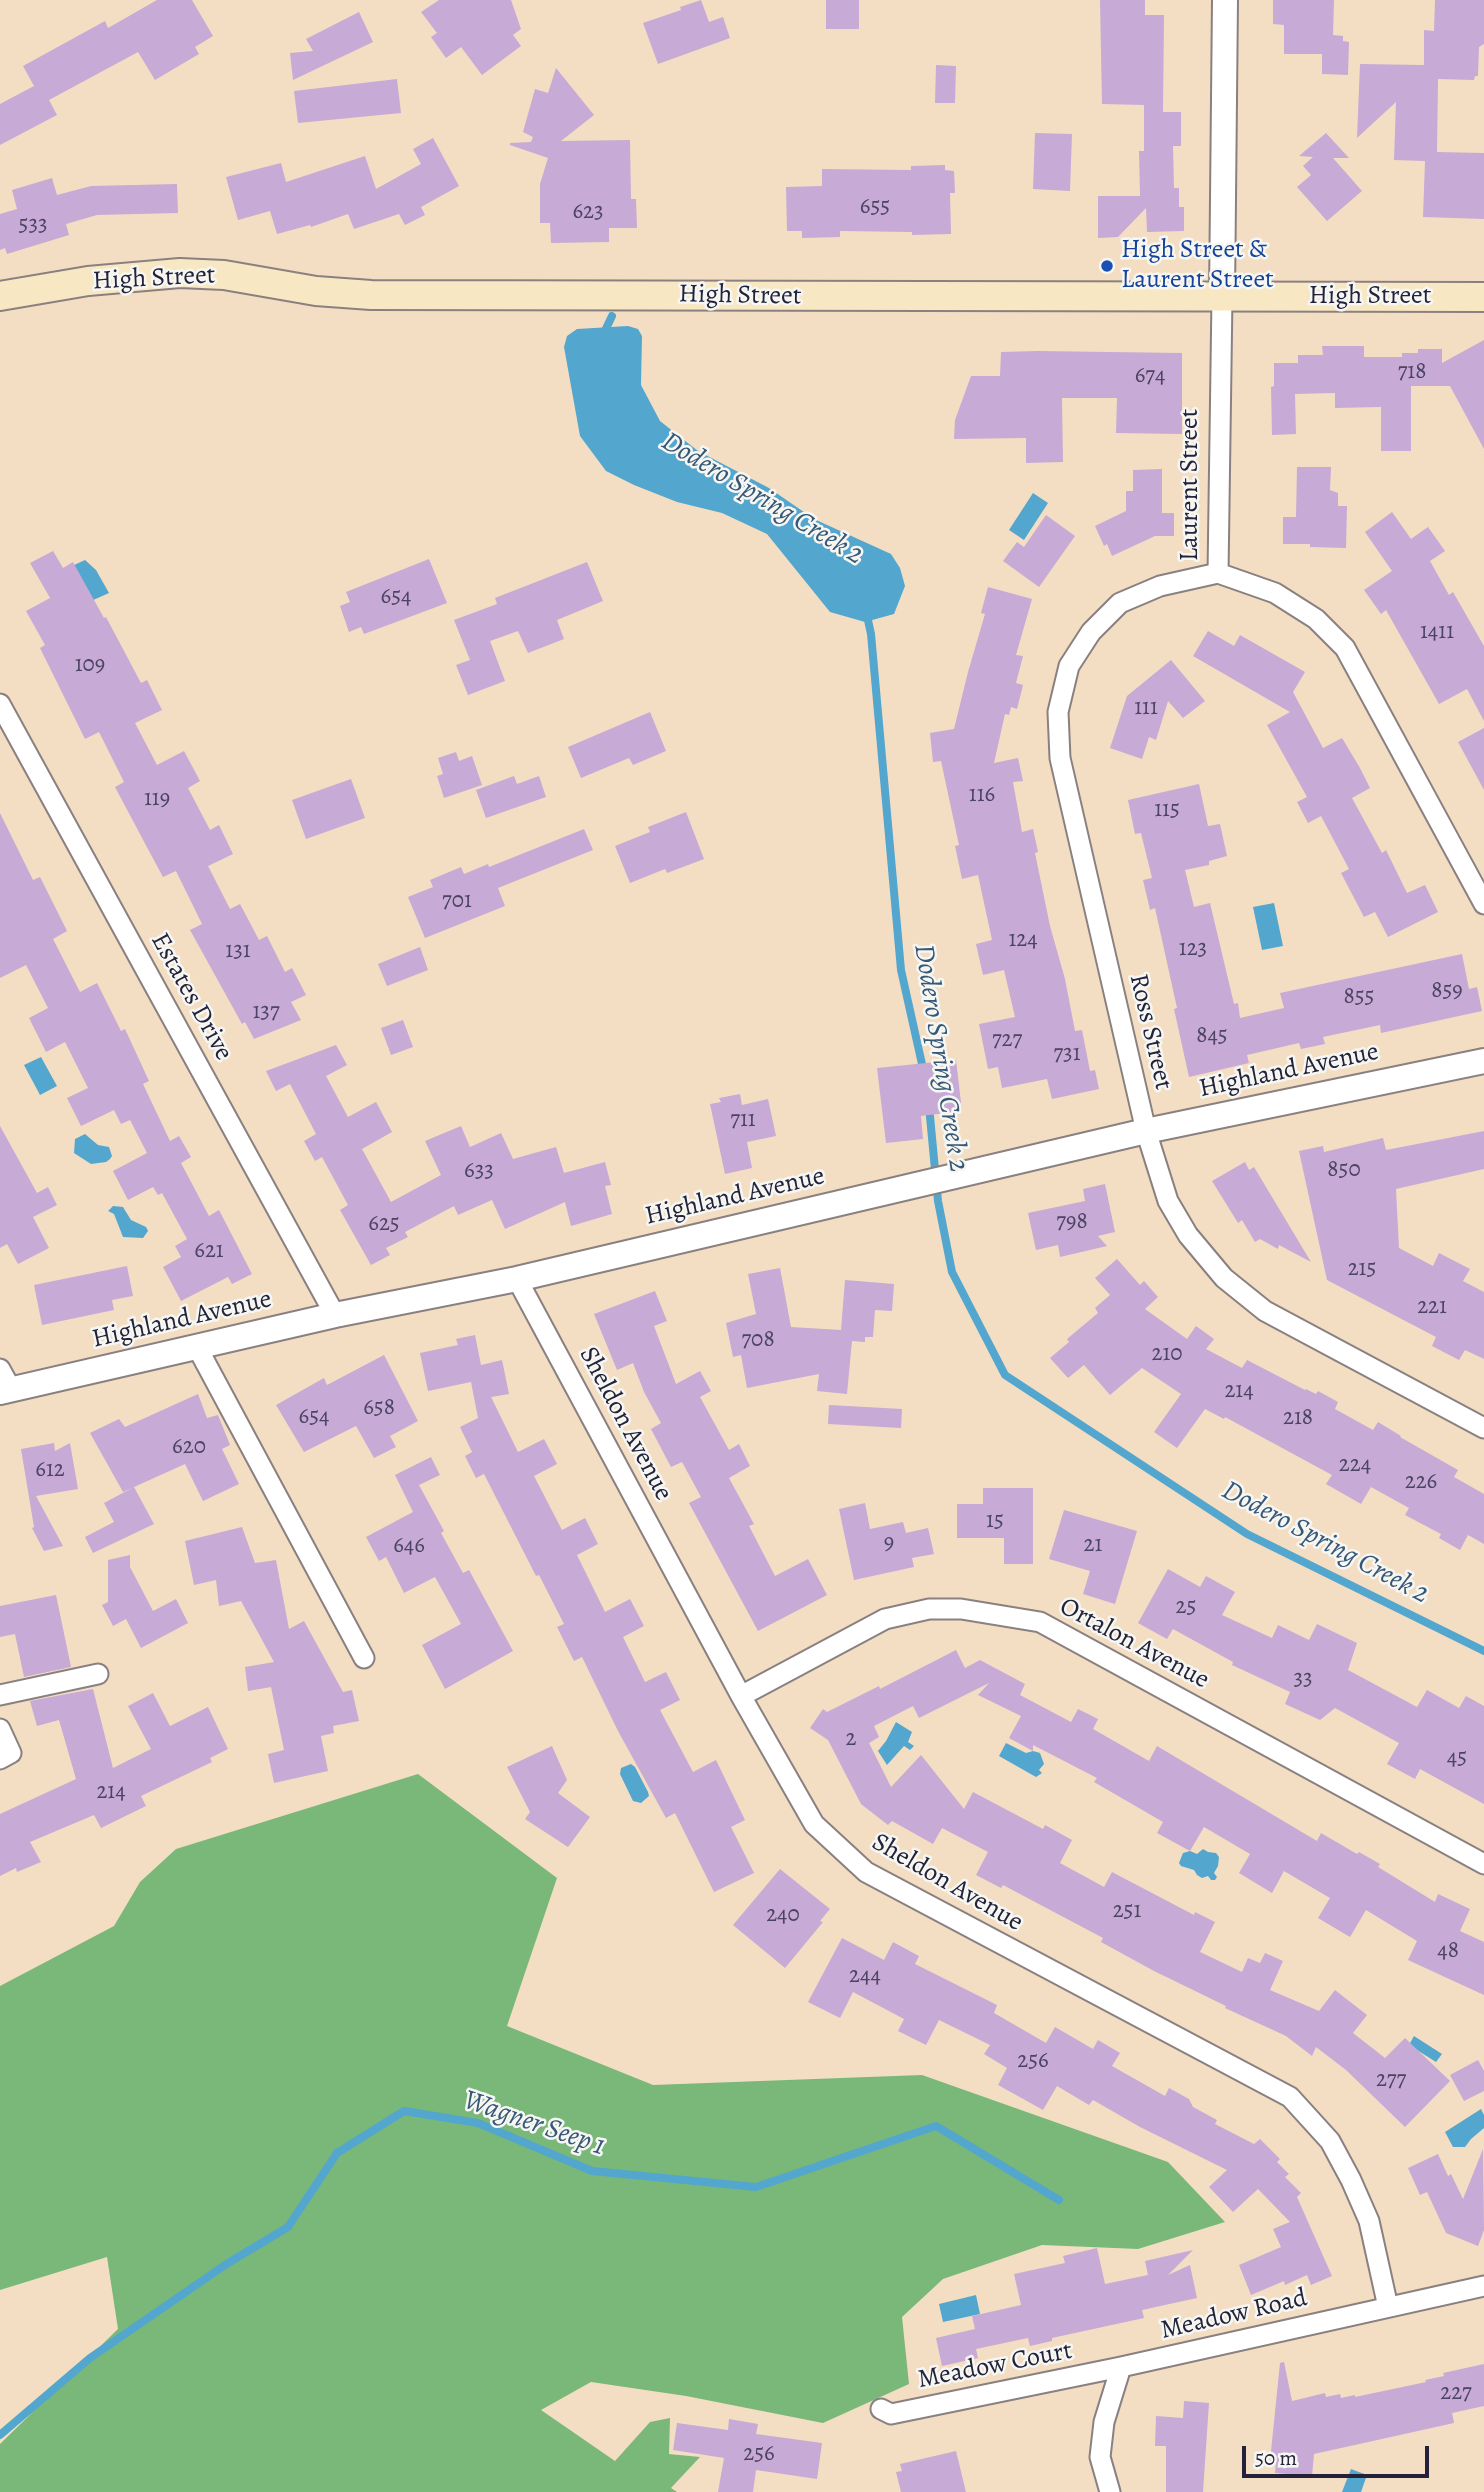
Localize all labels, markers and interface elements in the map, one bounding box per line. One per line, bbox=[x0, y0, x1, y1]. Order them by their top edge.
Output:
house number: 655 bbox=[860, 193, 890, 221]
house number: 623 bbox=[572, 198, 604, 226]
house number: 533 bbox=[18, 211, 48, 239]
place label: High Street & Laurent Street bbox=[1121, 235, 1274, 296]
marker: High Street & Laurent Street bbox=[1099, 258, 1115, 274]
street label: High Street bbox=[92, 260, 216, 298]
street label: High Street bbox=[678, 279, 802, 313]
street label: High Street bbox=[1309, 281, 1431, 313]
house number: 718 bbox=[1398, 358, 1426, 386]
house number: 674 bbox=[1135, 362, 1165, 390]
street label: Laurent Street bbox=[1175, 409, 1207, 561]
water label: Dodero Spring Creek 2 bbox=[655, 425, 869, 573]
house number: 654 bbox=[381, 583, 411, 611]
house number: 1411 bbox=[1420, 618, 1454, 646]
house number: 109 bbox=[75, 651, 105, 679]
house number: 111 bbox=[1134, 694, 1158, 722]
house number: 116 bbox=[969, 781, 995, 809]
house number: 119 bbox=[144, 785, 170, 813]
house number: 115 bbox=[1154, 796, 1180, 824]
house number: 701 bbox=[442, 887, 472, 915]
house number: 124 bbox=[1008, 926, 1038, 954]
street label: Estates Drive bbox=[143, 928, 239, 1066]
house number: 123 bbox=[1179, 935, 1207, 963]
house number: 131 bbox=[225, 937, 251, 965]
water label: Dodero Spring Creek 2 bbox=[905, 942, 975, 1174]
street label: Ross Street bbox=[1122, 971, 1178, 1093]
house number: 859 bbox=[1431, 977, 1463, 1005]
house number: 855 bbox=[1344, 983, 1374, 1011]
house number: 137 bbox=[252, 998, 280, 1026]
house number: 845 bbox=[1196, 1022, 1228, 1050]
house number: 727 bbox=[992, 1026, 1022, 1054]
street label: Highland Avenue bbox=[1196, 1037, 1382, 1105]
house number: 731 bbox=[1053, 1040, 1081, 1068]
house number: 711 bbox=[730, 1106, 756, 1134]
house number: 850 bbox=[1327, 1156, 1361, 1184]
house number: 633 bbox=[464, 1157, 494, 1185]
street label: Highland Avenue bbox=[642, 1161, 828, 1233]
house number: 798 bbox=[1056, 1208, 1088, 1236]
house number: 625 bbox=[368, 1210, 400, 1238]
house number: 621 bbox=[194, 1237, 224, 1265]
house number: 215 bbox=[1348, 1255, 1376, 1283]
street label: Highland Avenue bbox=[89, 1284, 275, 1356]
house number: 221 bbox=[1417, 1293, 1447, 1321]
house number: 708 bbox=[741, 1326, 775, 1354]
house number: 210 bbox=[1151, 1340, 1183, 1368]
street label: Sheldon Avenue bbox=[572, 1342, 678, 1506]
house number: 214 bbox=[1224, 1377, 1254, 1405]
house number: 658 bbox=[363, 1394, 395, 1422]
house number: 654 bbox=[299, 1403, 329, 1431]
house number: 218 bbox=[1283, 1404, 1313, 1432]
house number: 620 bbox=[172, 1433, 206, 1461]
house number: 224 bbox=[1339, 1451, 1371, 1479]
house number: 612 bbox=[35, 1456, 65, 1484]
house number: 226 bbox=[1405, 1468, 1437, 1496]
water label: Dodero Spring Creek 2 bbox=[1216, 1474, 1434, 1612]
house number: 15 bbox=[986, 1507, 1004, 1535]
house number: 9 bbox=[884, 1529, 894, 1557]
house number: 21 bbox=[1084, 1531, 1102, 1559]
house number: 646 bbox=[393, 1532, 425, 1560]
street label: Ortalon Avenue bbox=[1054, 1592, 1214, 1696]
house number: 25 bbox=[1176, 1593, 1196, 1621]
house number: 33 bbox=[1293, 1665, 1313, 1693]
house number: 2 bbox=[846, 1725, 856, 1753]
house number: 45 bbox=[1447, 1744, 1467, 1772]
house number: 214 bbox=[96, 1778, 126, 1806]
street label: Sheldon Avenue bbox=[866, 1827, 1028, 1939]
house number: 251 bbox=[1113, 1897, 1141, 1925]
house number: 240 bbox=[766, 1901, 800, 1929]
house number: 48 bbox=[1437, 1937, 1459, 1965]
house number: 244 bbox=[849, 1962, 881, 1990]
house number: 256 bbox=[1017, 2047, 1049, 2075]
house number: 277 bbox=[1376, 2066, 1406, 2094]
water label: Wagner Seep 1 bbox=[459, 2084, 609, 2164]
street label: Meadow Road bbox=[1158, 2283, 1310, 2347]
street label: Meadow Court bbox=[915, 2336, 1075, 2396]
house number: 227 bbox=[1440, 2379, 1472, 2407]
scale bar bbox=[1246, 2432, 1433, 2476]
house number: 256 bbox=[743, 2440, 775, 2468]
text: 50 m bbox=[1255, 2444, 1297, 2472]

